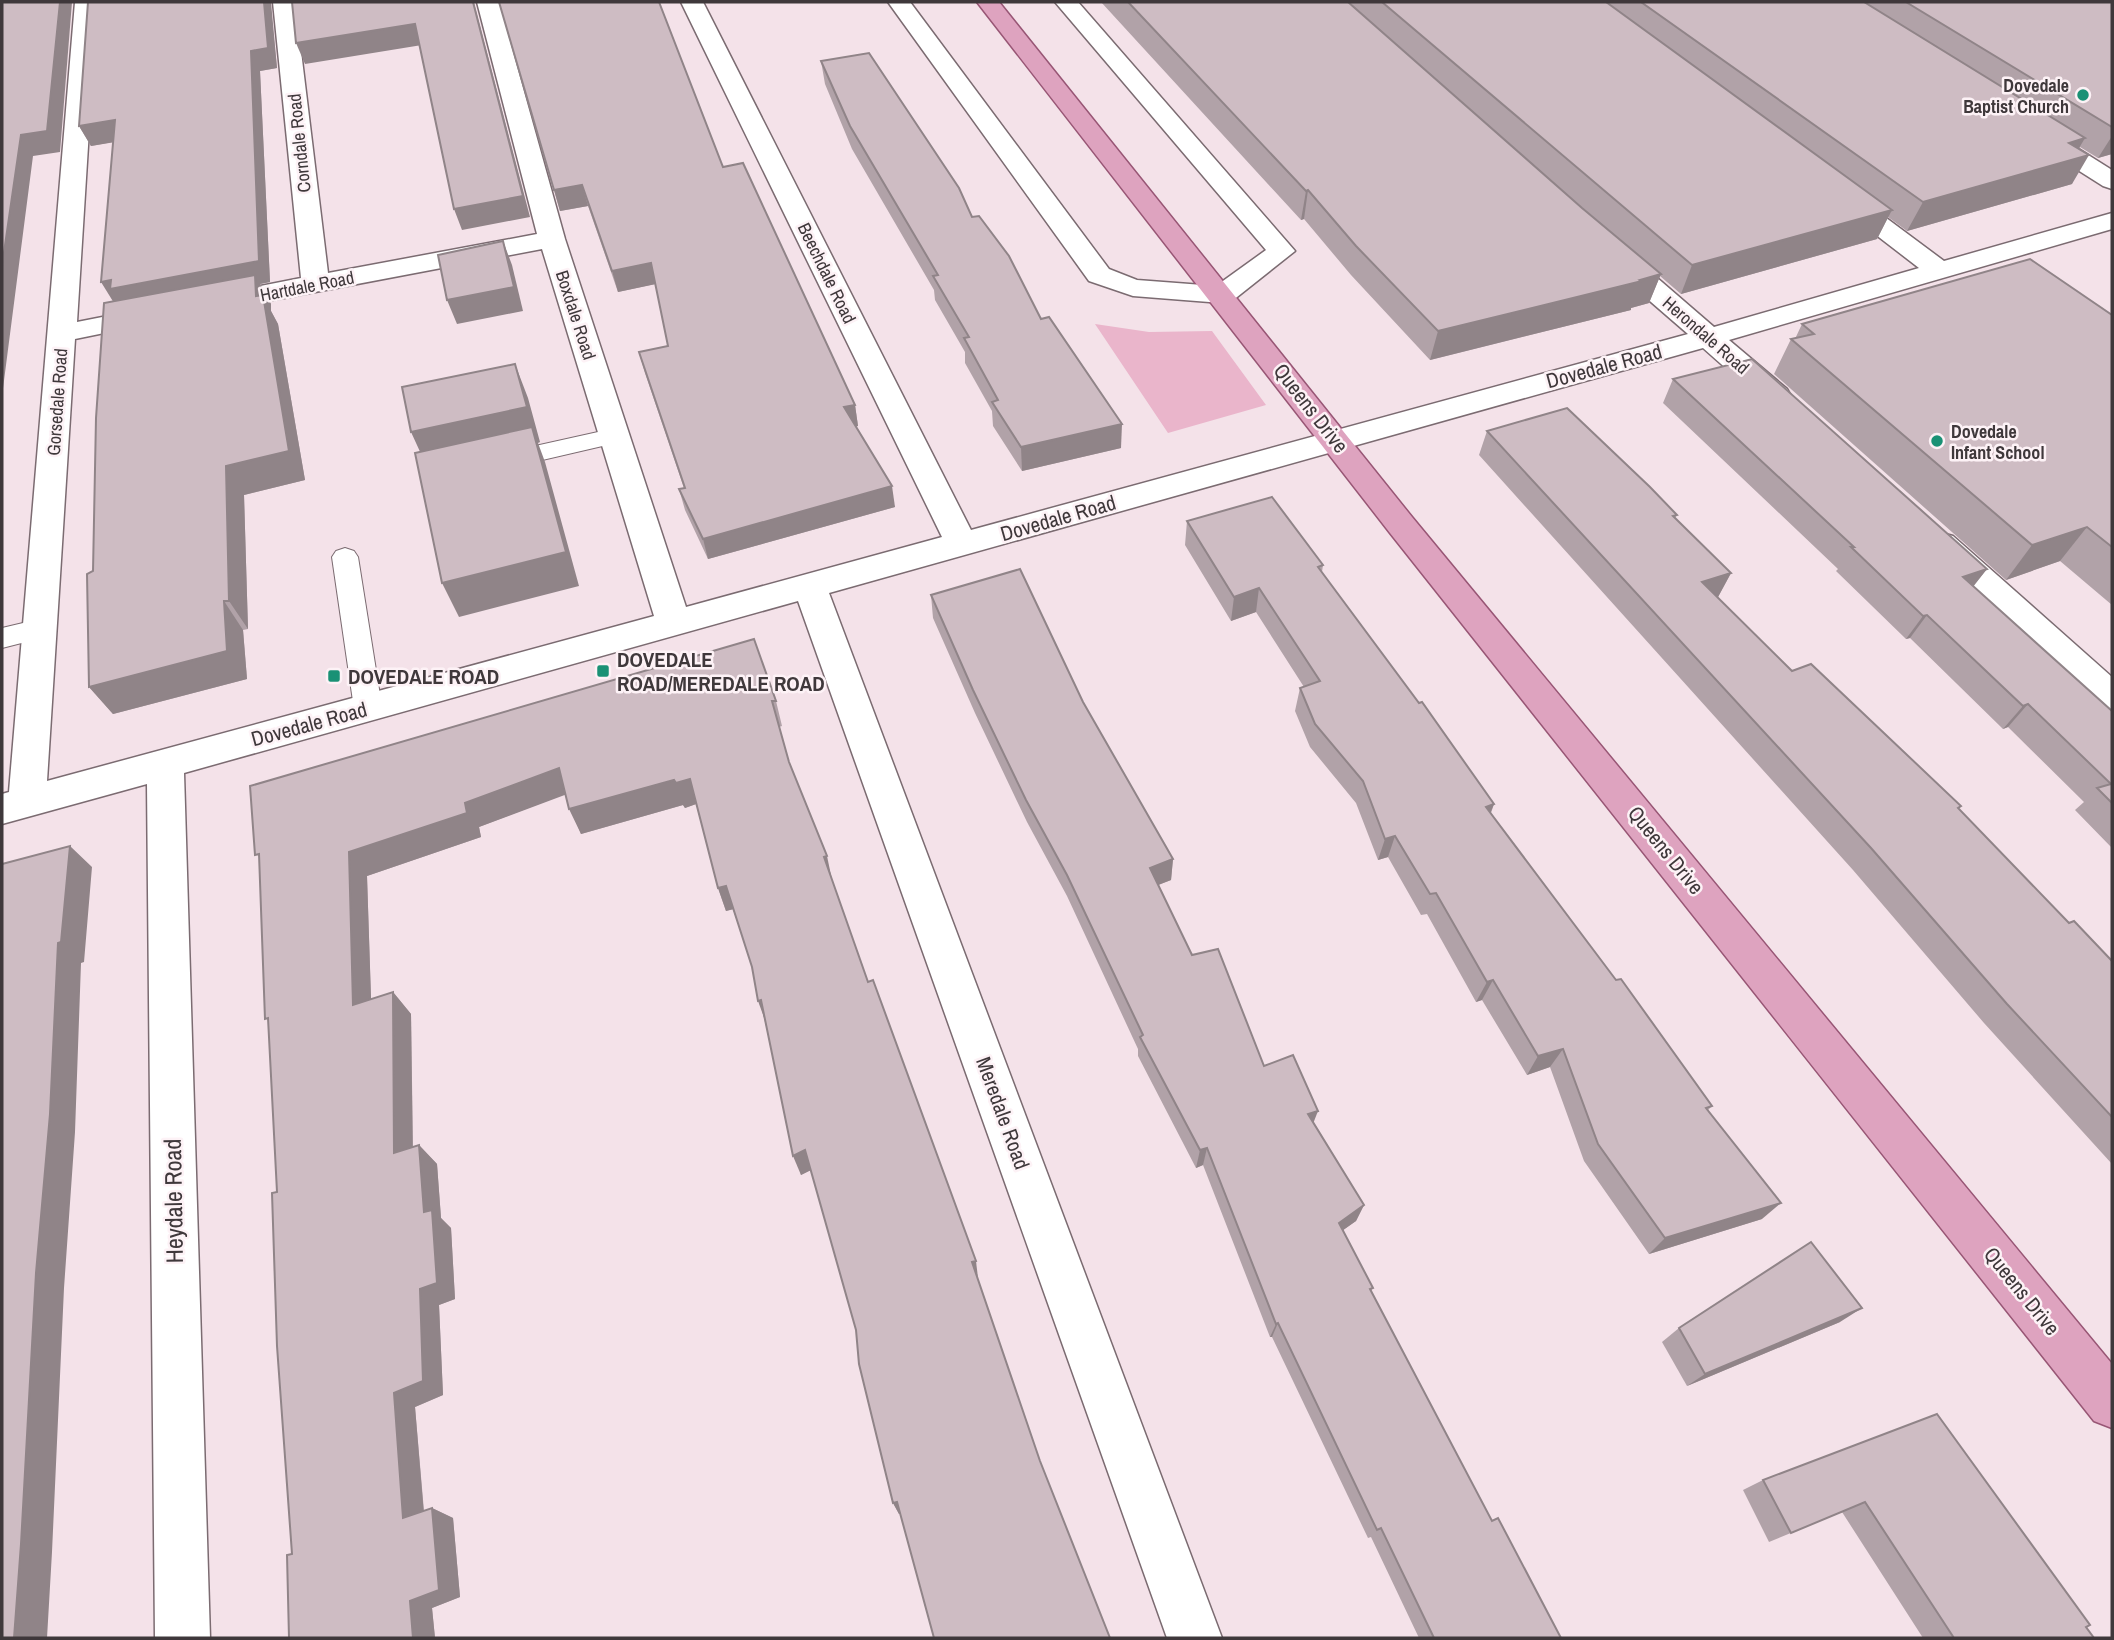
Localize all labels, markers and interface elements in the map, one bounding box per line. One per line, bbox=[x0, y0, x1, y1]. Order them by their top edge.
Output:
place label: Dovedale Baptist Church bbox=[1963, 73, 2069, 119]
marker: Dovedale Baptist Church bbox=[2075, 87, 2091, 103]
street label: Corndale Road bbox=[281, 92, 317, 194]
street label: Beechdale Road bbox=[792, 218, 862, 328]
street label: Hartdale Road bbox=[258, 265, 356, 307]
street label: Boxdale Road bbox=[550, 267, 602, 363]
street label: Herondale Road bbox=[1657, 290, 1755, 380]
street label: Dovedale Road bbox=[1543, 337, 1665, 395]
street label: Gorsedale Road bbox=[41, 348, 73, 456]
street label: Queens Drive bbox=[1267, 357, 1355, 459]
place label: Dovedale Infant School bbox=[1951, 419, 2045, 465]
marker: Dovedale Infant School bbox=[1929, 433, 1945, 449]
street label: Dovedale Road bbox=[997, 488, 1119, 548]
place label: DOVEDALE ROAD/MEREDALE ROAD bbox=[617, 645, 825, 698]
place label: DOVEDALE ROAD bbox=[348, 662, 499, 691]
marker: DOVEDALE ROAD/MEREDALE ROAD bbox=[595, 663, 611, 679]
marker: DOVEDALE ROAD bbox=[326, 668, 342, 684]
street label: Dovedale Road bbox=[248, 695, 370, 753]
street label: Queens Drive bbox=[1621, 800, 1711, 900]
street label: Meredale Road bbox=[969, 1053, 1037, 1173]
street label: Heydale Road bbox=[156, 1138, 190, 1264]
street label: Queens Drive bbox=[1977, 1241, 2067, 1341]

